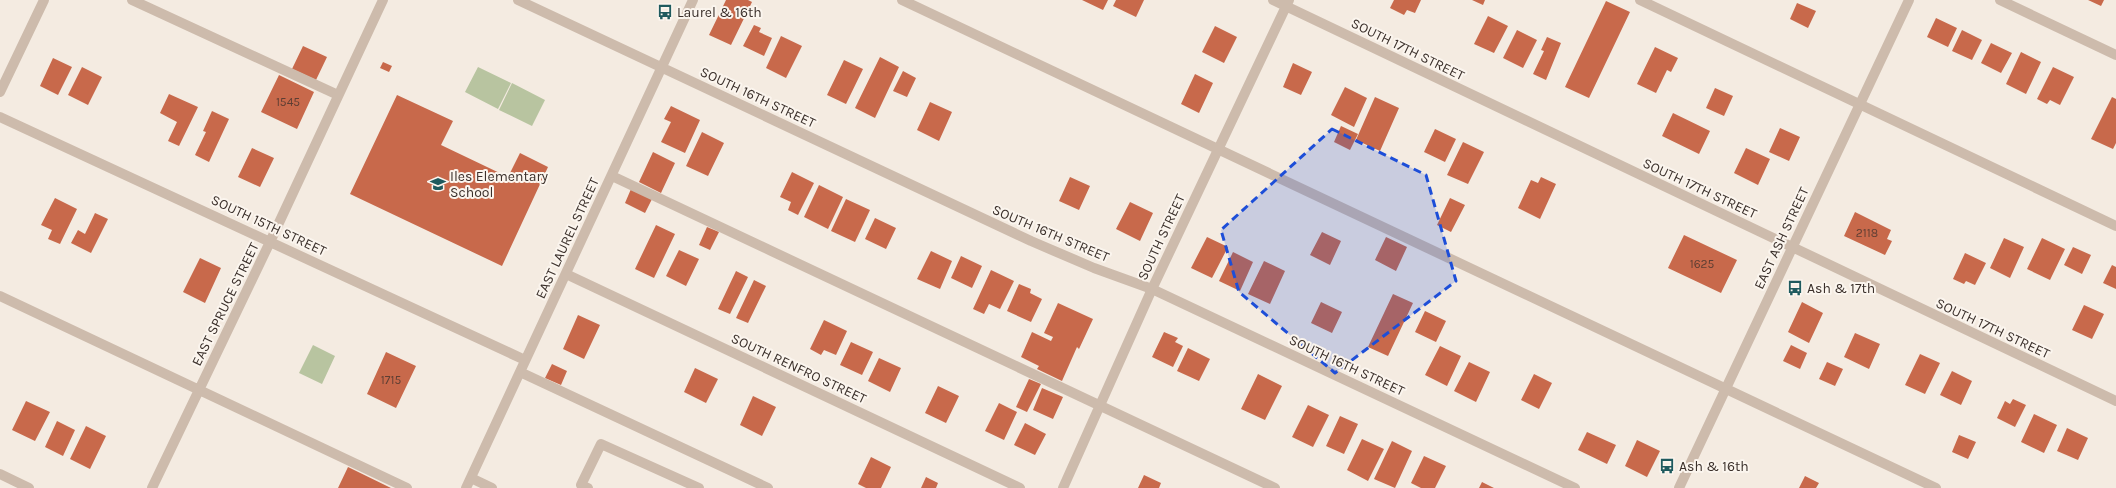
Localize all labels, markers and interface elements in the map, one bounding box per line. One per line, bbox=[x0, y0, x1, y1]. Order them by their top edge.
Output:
bus stop icon: Laurel & 16th bbox=[656, 3, 674, 21]
place label: Laurel & 16th bbox=[677, 4, 762, 21]
street label: SOUTH 17TH STREET bbox=[1348, 15, 1467, 84]
street label: SOUTH 16TH STREET bbox=[697, 63, 818, 132]
house number: 1545 bbox=[276, 95, 300, 109]
street label: SOUTH 17TH STREET bbox=[1640, 155, 1760, 222]
place label: Iles Elementary School bbox=[450, 168, 548, 201]
school or university icon: Iles Elementary School bbox=[429, 175, 447, 193]
street label: EAST LAUREL STREET bbox=[532, 175, 603, 301]
street label: EAST ASH STREET bbox=[1750, 184, 1813, 292]
street label: SOUTH 15TH STREET bbox=[208, 191, 329, 260]
street label: SOUTH STREET bbox=[1134, 191, 1189, 283]
street label: SOUTH 16TH STREET bbox=[990, 201, 1112, 266]
house number: 2118 bbox=[1856, 226, 1878, 240]
street label: EAST SPRUCE STREET bbox=[188, 240, 263, 369]
house number: 1625 bbox=[1690, 257, 1715, 271]
bus stop icon: Ash & 17th bbox=[1786, 279, 1804, 297]
place label: Ash & 17th bbox=[1807, 280, 1875, 297]
street label: SOUTH 17TH STREET bbox=[1933, 295, 2053, 362]
street label: SOUTH RENFRO STREET bbox=[728, 330, 869, 407]
street label: SOUTH 16TH STREET bbox=[1286, 331, 1407, 400]
house number: 1715 bbox=[381, 373, 401, 387]
bus stop icon: Ash & 16th bbox=[1658, 457, 1676, 475]
place label: Ash & 16th bbox=[1679, 458, 1749, 475]

